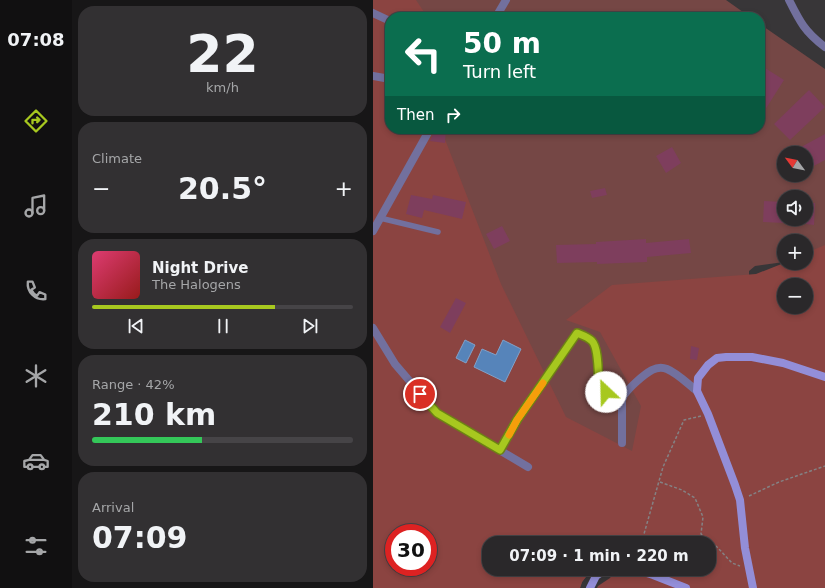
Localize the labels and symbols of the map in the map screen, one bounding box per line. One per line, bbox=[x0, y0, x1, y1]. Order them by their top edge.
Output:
north arrow bbox=[777, 146, 813, 182]
position arrow bbox=[585, 371, 627, 413]
pin bbox=[403, 377, 437, 411]
speed limit sign: 30 bbox=[385, 524, 437, 576]

